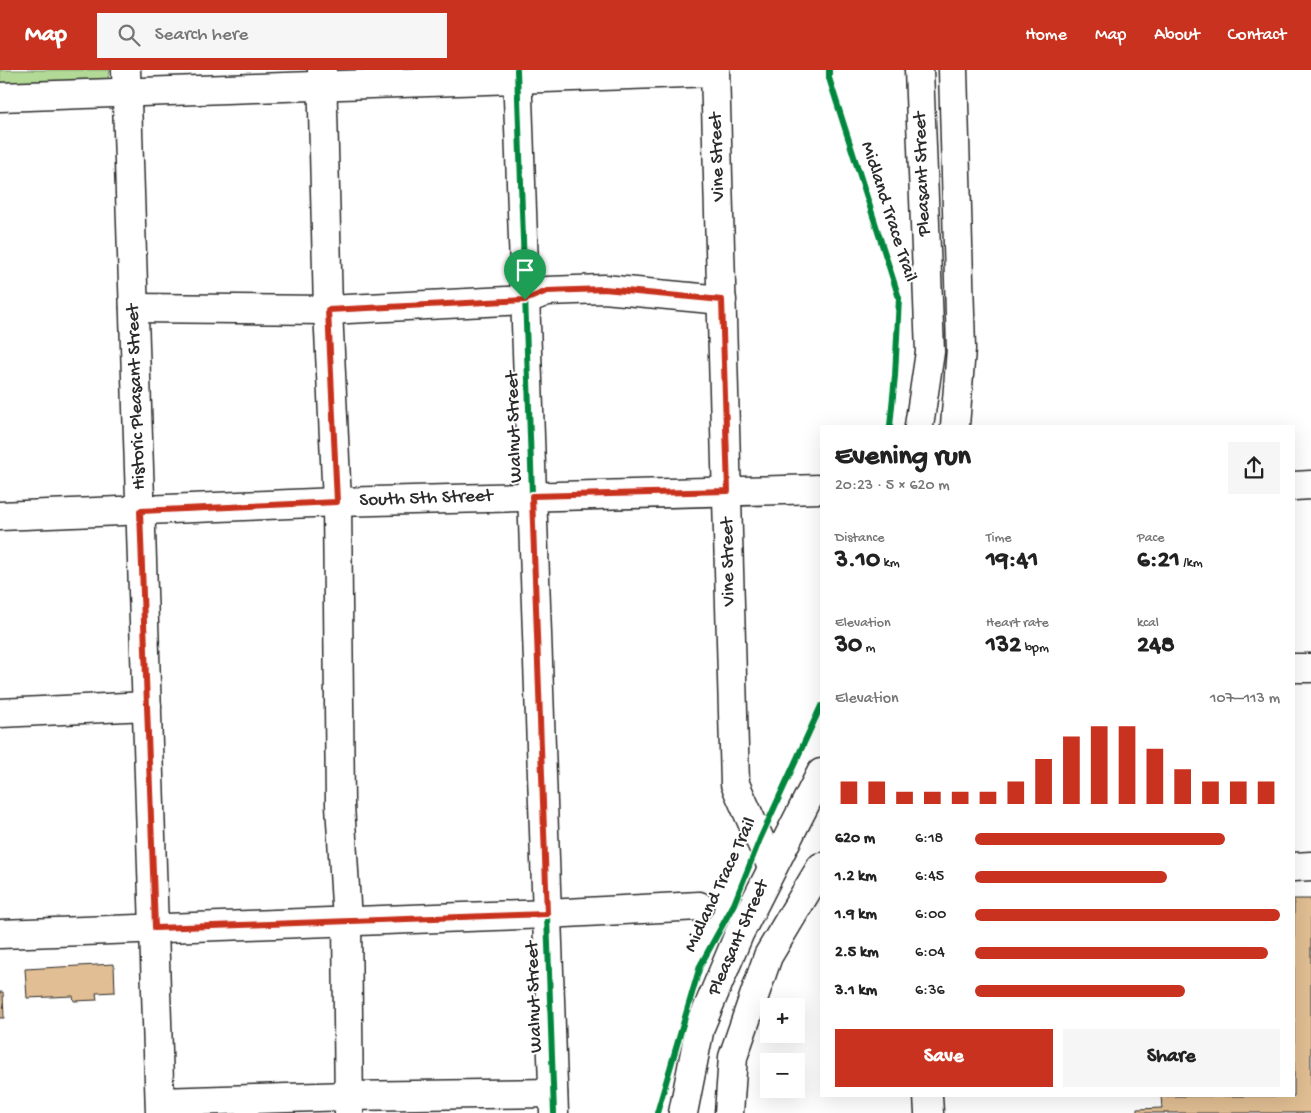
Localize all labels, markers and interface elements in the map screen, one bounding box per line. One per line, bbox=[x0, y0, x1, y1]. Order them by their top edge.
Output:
search box bbox=[97, 13, 447, 58]
text: Map bbox=[25, 21, 67, 50]
icon: search bbox=[115, 21, 143, 49]
text: Search here bbox=[155, 24, 248, 47]
text: Home bbox=[1025, 25, 1067, 46]
text: Map bbox=[1095, 25, 1126, 46]
text: About bbox=[1154, 25, 1200, 46]
text: Contact bbox=[1228, 25, 1286, 46]
street label: Pleasant Street bbox=[909, 109, 937, 238]
street label: Vine Street bbox=[705, 110, 731, 203]
street label: Midland Trace Trail bbox=[854, 139, 922, 285]
pin bbox=[504, 249, 546, 300]
icon: arrive bbox=[511, 256, 539, 284]
street label: Historic Pleasant Street bbox=[122, 301, 152, 490]
street label: Walnut Street bbox=[501, 369, 528, 483]
text: Evening run bbox=[835, 441, 971, 474]
button: share bbox=[1228, 442, 1280, 494]
text: 20:23 · 5 × 620 m bbox=[835, 477, 950, 496]
street label: South 5th Street bbox=[359, 485, 495, 513]
street label: Vine Street bbox=[717, 515, 741, 608]
text: Distance bbox=[835, 530, 884, 547]
text: Time bbox=[986, 530, 1012, 547]
text: Pace bbox=[1137, 530, 1164, 547]
text: 3.10 bbox=[835, 547, 880, 576]
text: 19:41 bbox=[986, 547, 1038, 576]
text: 6:21 bbox=[1137, 547, 1180, 576]
text: km bbox=[880, 555, 900, 572]
text: /km bbox=[1180, 555, 1203, 572]
text: Elevation bbox=[835, 615, 891, 632]
text: Heart rate bbox=[986, 615, 1049, 632]
text: kcal bbox=[1137, 615, 1159, 632]
text: 30 bbox=[835, 632, 862, 661]
text: 132 bbox=[986, 632, 1021, 661]
text: 248 bbox=[1137, 632, 1175, 661]
text: m bbox=[862, 640, 875, 657]
text: bpm bbox=[1021, 640, 1049, 657]
text: Elevation bbox=[835, 690, 899, 709]
text: 107–113 m bbox=[1210, 690, 1280, 709]
street label: Midland Trace Trail bbox=[680, 814, 762, 956]
text: 620 m bbox=[835, 830, 875, 849]
text: 6:18 bbox=[915, 830, 943, 849]
text: 1.2 km bbox=[835, 868, 877, 887]
text: 6:45 bbox=[915, 868, 944, 887]
street label: Pleasant Street bbox=[703, 874, 776, 1000]
text: 1.9 km bbox=[835, 906, 877, 925]
text: 6:00 bbox=[915, 906, 946, 925]
street label: Walnut Street bbox=[521, 939, 548, 1053]
text: 2.5 km bbox=[835, 944, 879, 963]
text: 6:04 bbox=[915, 944, 945, 963]
text: 3.1 km bbox=[835, 982, 877, 1001]
text: 6:36 bbox=[915, 982, 945, 1001]
map controls bbox=[760, 998, 805, 1098]
button: + bbox=[760, 998, 805, 1043]
button: Save bbox=[835, 1029, 1053, 1087]
button: Share bbox=[1063, 1029, 1280, 1087]
button: − bbox=[760, 1053, 805, 1098]

